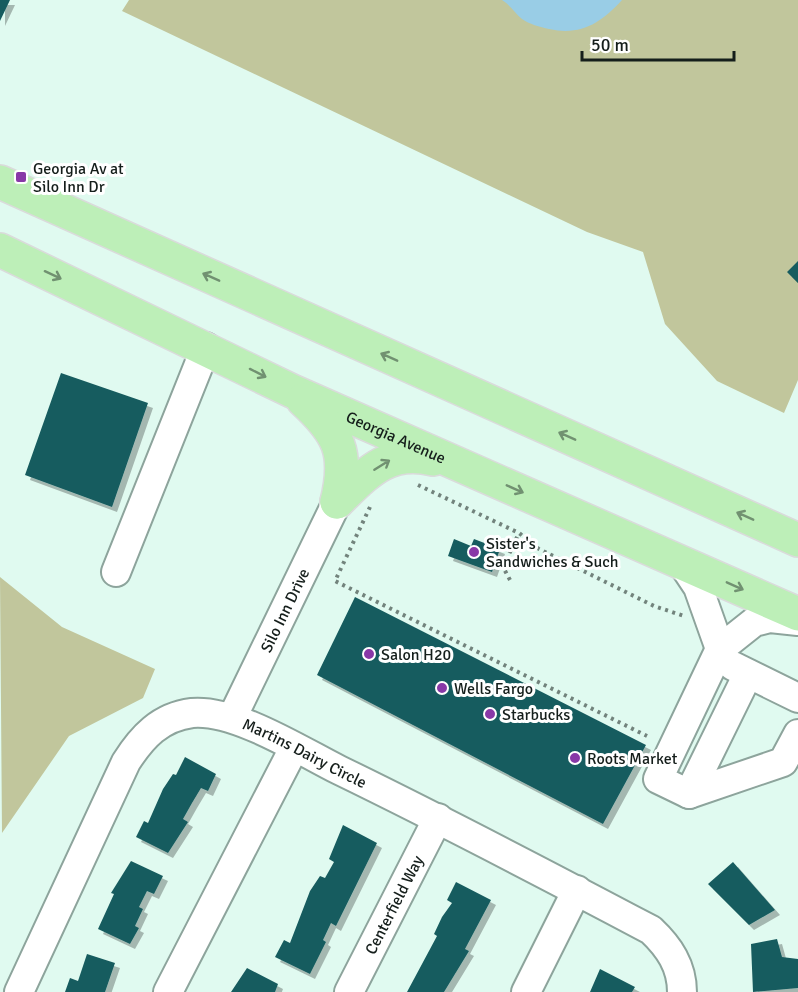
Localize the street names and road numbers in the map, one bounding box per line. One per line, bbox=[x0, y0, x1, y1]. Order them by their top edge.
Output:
street label: Georgia Avenue bbox=[343, 407, 449, 468]
street label: Silo Inn Drive bbox=[256, 565, 314, 656]
street label: Martins Dairy Circle bbox=[239, 714, 370, 793]
street label: Centerfield Way bbox=[361, 852, 428, 958]

